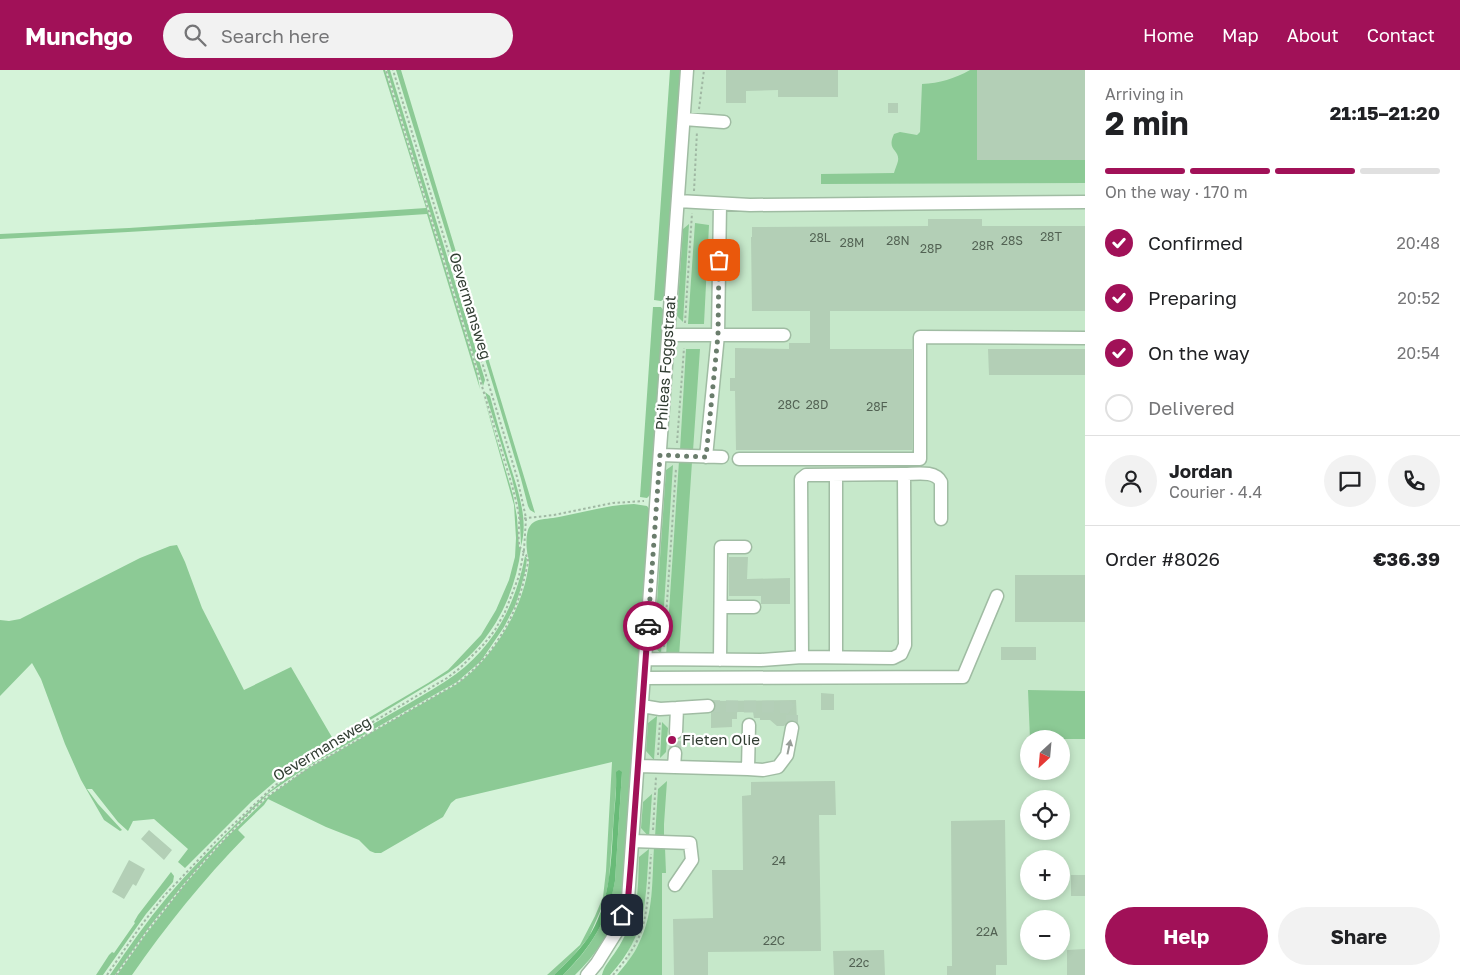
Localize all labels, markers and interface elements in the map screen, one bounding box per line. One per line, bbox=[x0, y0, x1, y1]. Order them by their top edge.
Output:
search box bbox=[163, 13, 513, 58]
text: Munchgo bbox=[25, 21, 133, 50]
icon: search bbox=[181, 21, 209, 49]
text: Search here bbox=[221, 24, 330, 47]
text: Home bbox=[1143, 24, 1194, 46]
text: Map bbox=[1222, 24, 1259, 46]
text: About bbox=[1287, 24, 1339, 46]
text: Contact bbox=[1367, 24, 1435, 46]
text: Arriving in bbox=[1105, 84, 1184, 104]
text: 21:15–21:20 bbox=[1330, 101, 1440, 124]
text: 2 min bbox=[1105, 104, 1189, 142]
text: On the way · 170 m bbox=[1105, 182, 1248, 202]
house number: 28T bbox=[1040, 229, 1062, 244]
icon: check bbox=[1105, 229, 1133, 257]
house number: 28L bbox=[809, 230, 831, 245]
text: Confirmed bbox=[1148, 231, 1243, 254]
house number: 28N bbox=[886, 233, 910, 248]
house number: 28S bbox=[1001, 233, 1023, 248]
text: 20:48 bbox=[1396, 233, 1440, 253]
house number: 28M bbox=[840, 235, 864, 250]
house number: 28R bbox=[972, 238, 994, 253]
pin bbox=[698, 239, 740, 281]
house number: 28P bbox=[920, 241, 942, 256]
icon: bag bbox=[705, 246, 733, 274]
street label: Oevermansweg bbox=[446, 250, 496, 361]
icon: check bbox=[1105, 284, 1133, 312]
text: Preparing bbox=[1148, 286, 1237, 309]
text: 20:52 bbox=[1397, 288, 1440, 308]
street label: Phileas Foggstraat bbox=[651, 295, 679, 431]
icon: check bbox=[1105, 339, 1133, 367]
text: On the way bbox=[1148, 341, 1250, 364]
text: 20:54 bbox=[1397, 343, 1440, 363]
text: Delivered bbox=[1148, 396, 1235, 419]
house number: 28C bbox=[778, 397, 800, 412]
house number: 28D bbox=[806, 397, 828, 412]
house number: 28F bbox=[866, 399, 888, 414]
button: person bbox=[1105, 455, 1157, 507]
button: chat bbox=[1324, 455, 1376, 507]
button: phone bbox=[1388, 455, 1440, 507]
text: Jordan bbox=[1169, 459, 1233, 482]
text: Courier · 4.4 bbox=[1169, 482, 1262, 502]
text: Order #8026 bbox=[1105, 547, 1220, 570]
text: €36.39 bbox=[1373, 547, 1440, 570]
courier bbox=[623, 601, 673, 651]
icon: car bbox=[634, 612, 662, 640]
street label: Oevermansweg bbox=[269, 712, 374, 784]
place label: Fieten Olie bbox=[682, 730, 760, 748]
north arrow bbox=[1020, 730, 1070, 780]
map controls bbox=[1020, 730, 1070, 960]
marker: Fieten Olie bbox=[666, 734, 678, 746]
one-way arrow bbox=[785, 740, 793, 755]
button: locate bbox=[1020, 790, 1070, 840]
button: + bbox=[1020, 850, 1070, 900]
house number: 24 bbox=[772, 853, 786, 868]
pin bbox=[601, 894, 643, 936]
icon: home bbox=[608, 901, 636, 929]
button: Help bbox=[1105, 907, 1268, 965]
button: Share bbox=[1278, 907, 1440, 965]
button: − bbox=[1020, 910, 1070, 960]
house number: 22A bbox=[976, 924, 998, 939]
house number: 22C bbox=[763, 933, 785, 948]
house number: 22c bbox=[849, 955, 870, 970]

